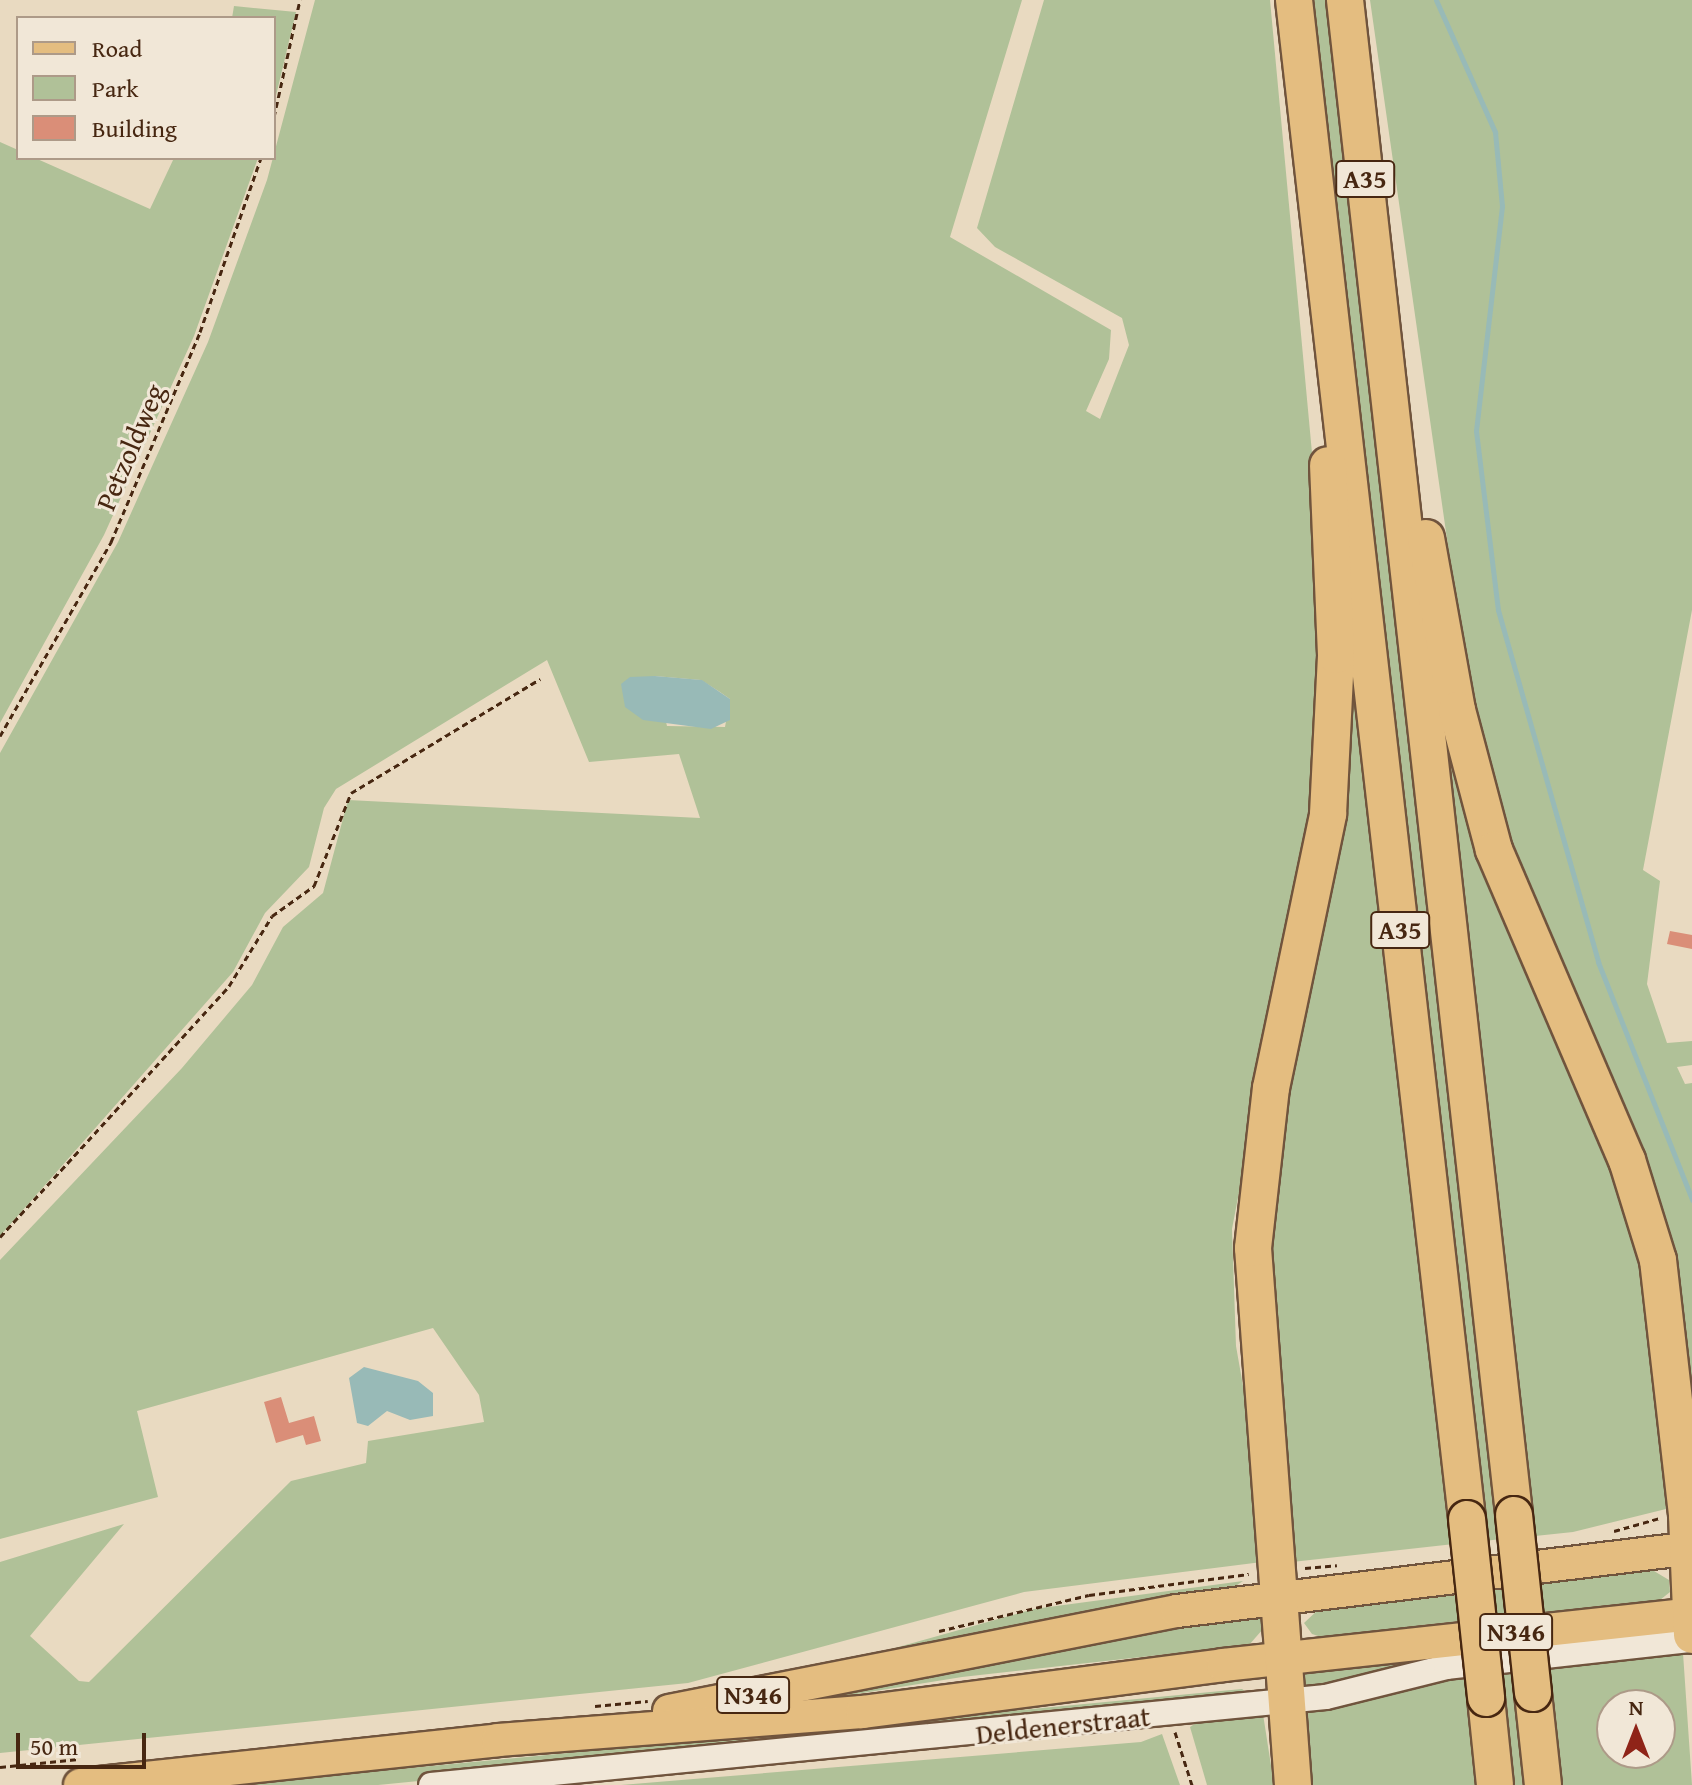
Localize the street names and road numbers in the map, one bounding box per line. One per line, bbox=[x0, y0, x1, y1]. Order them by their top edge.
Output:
road number: A35 bbox=[1335, 157, 1395, 201]
street label: Petzoldweg bbox=[88, 379, 172, 515]
road number: A35 bbox=[1370, 908, 1430, 952]
road number: N346 bbox=[1478, 1610, 1554, 1654]
road number: N346 bbox=[715, 1673, 791, 1717]
street label: Deldenerstraat bbox=[974, 1699, 1152, 1751]

